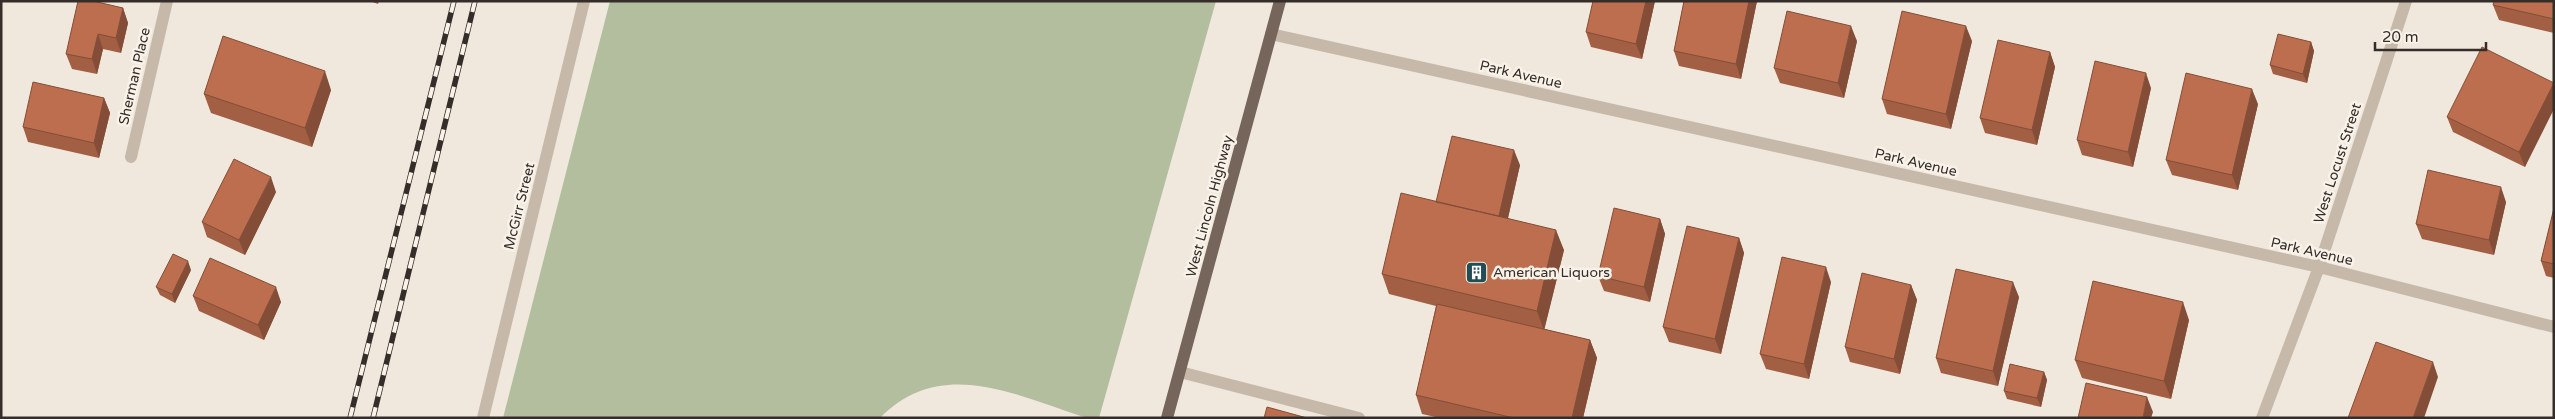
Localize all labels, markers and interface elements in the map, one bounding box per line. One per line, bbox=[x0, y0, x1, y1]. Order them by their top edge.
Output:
scale bar bbox=[2375, 20, 2486, 52]
street label: Sherman Place bbox=[115, 26, 154, 126]
text: 20 m bbox=[2382, 28, 2419, 46]
street label: Park Avenue bbox=[1478, 57, 1564, 92]
street label: West Locust Street bbox=[2310, 100, 2365, 225]
street label: West Lincoln Highway bbox=[1182, 133, 1237, 279]
street label: Park Avenue bbox=[1873, 145, 1959, 180]
street label: McGirr Street bbox=[500, 160, 539, 251]
street label: Park Avenue bbox=[2269, 234, 2355, 269]
building icon: American Liquors bbox=[1465, 260, 1489, 284]
place label: American Liquors bbox=[1493, 264, 1610, 281]

